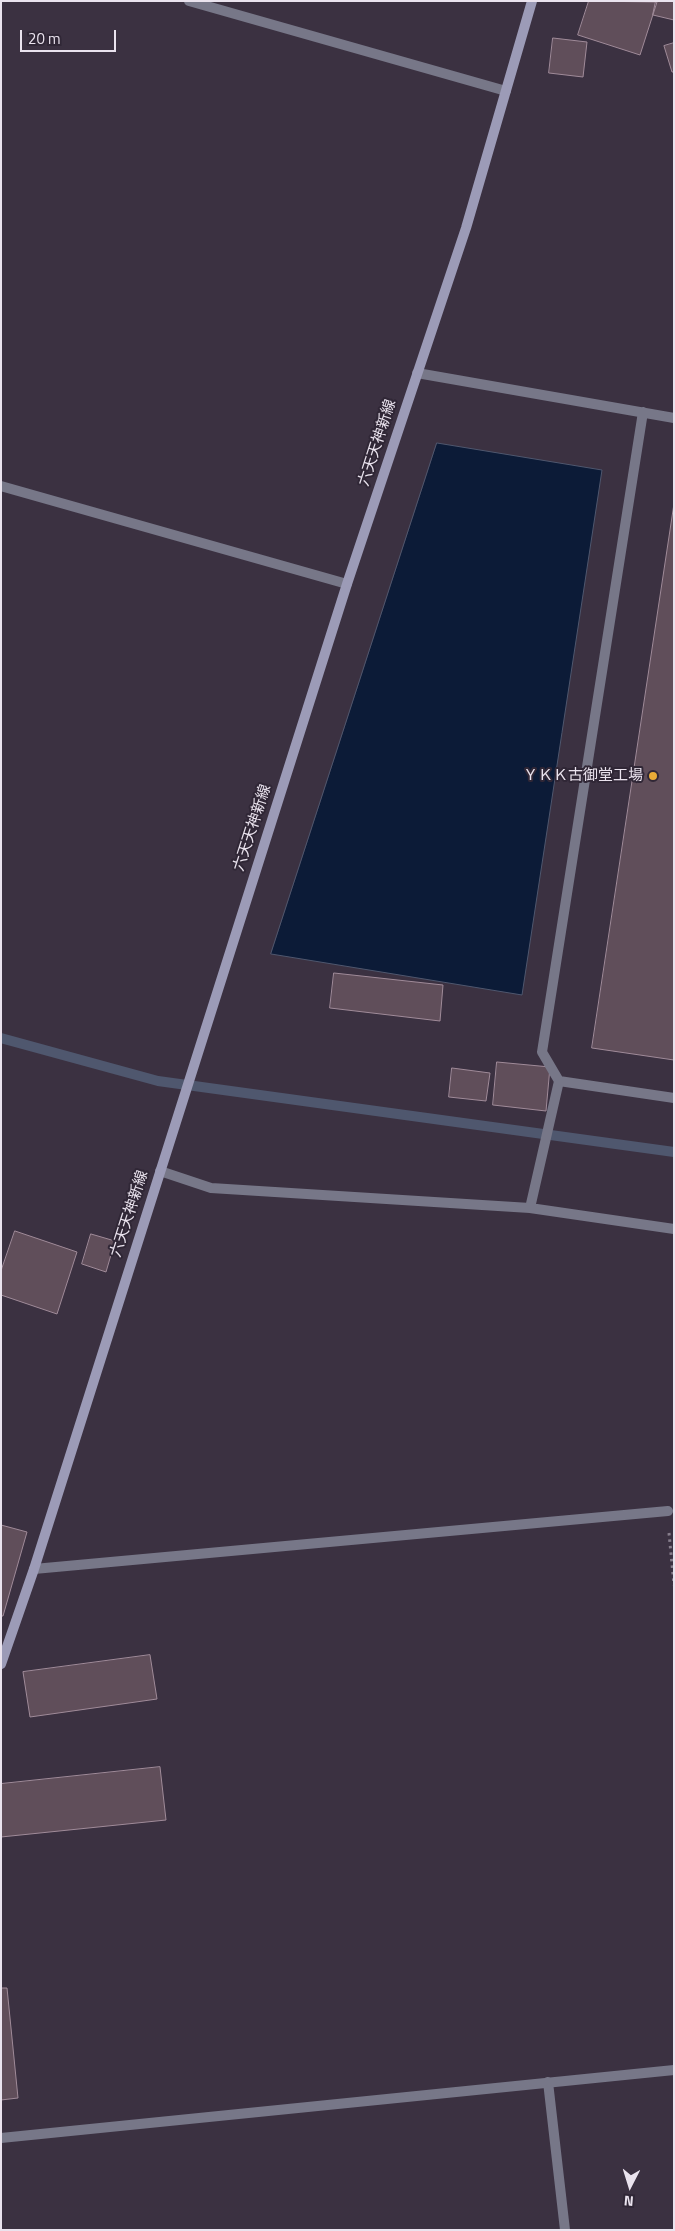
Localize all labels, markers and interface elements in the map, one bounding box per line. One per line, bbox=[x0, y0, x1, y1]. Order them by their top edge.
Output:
scale bar bbox=[22, 20, 119, 52]
text: 20 m bbox=[28, 27, 61, 50]
street label: 六天天神新線 bbox=[356, 397, 400, 489]
place label: ＹＫＫ古御堂工場 bbox=[523, 767, 643, 785]
marker: ＹＫＫ古御堂工場 bbox=[647, 770, 659, 782]
street label: 六天天神新線 bbox=[231, 782, 275, 874]
street label: 六天天神新線 bbox=[108, 1168, 152, 1260]
north arrow bbox=[605, 2161, 655, 2211]
text: N bbox=[623, 2191, 634, 2212]

